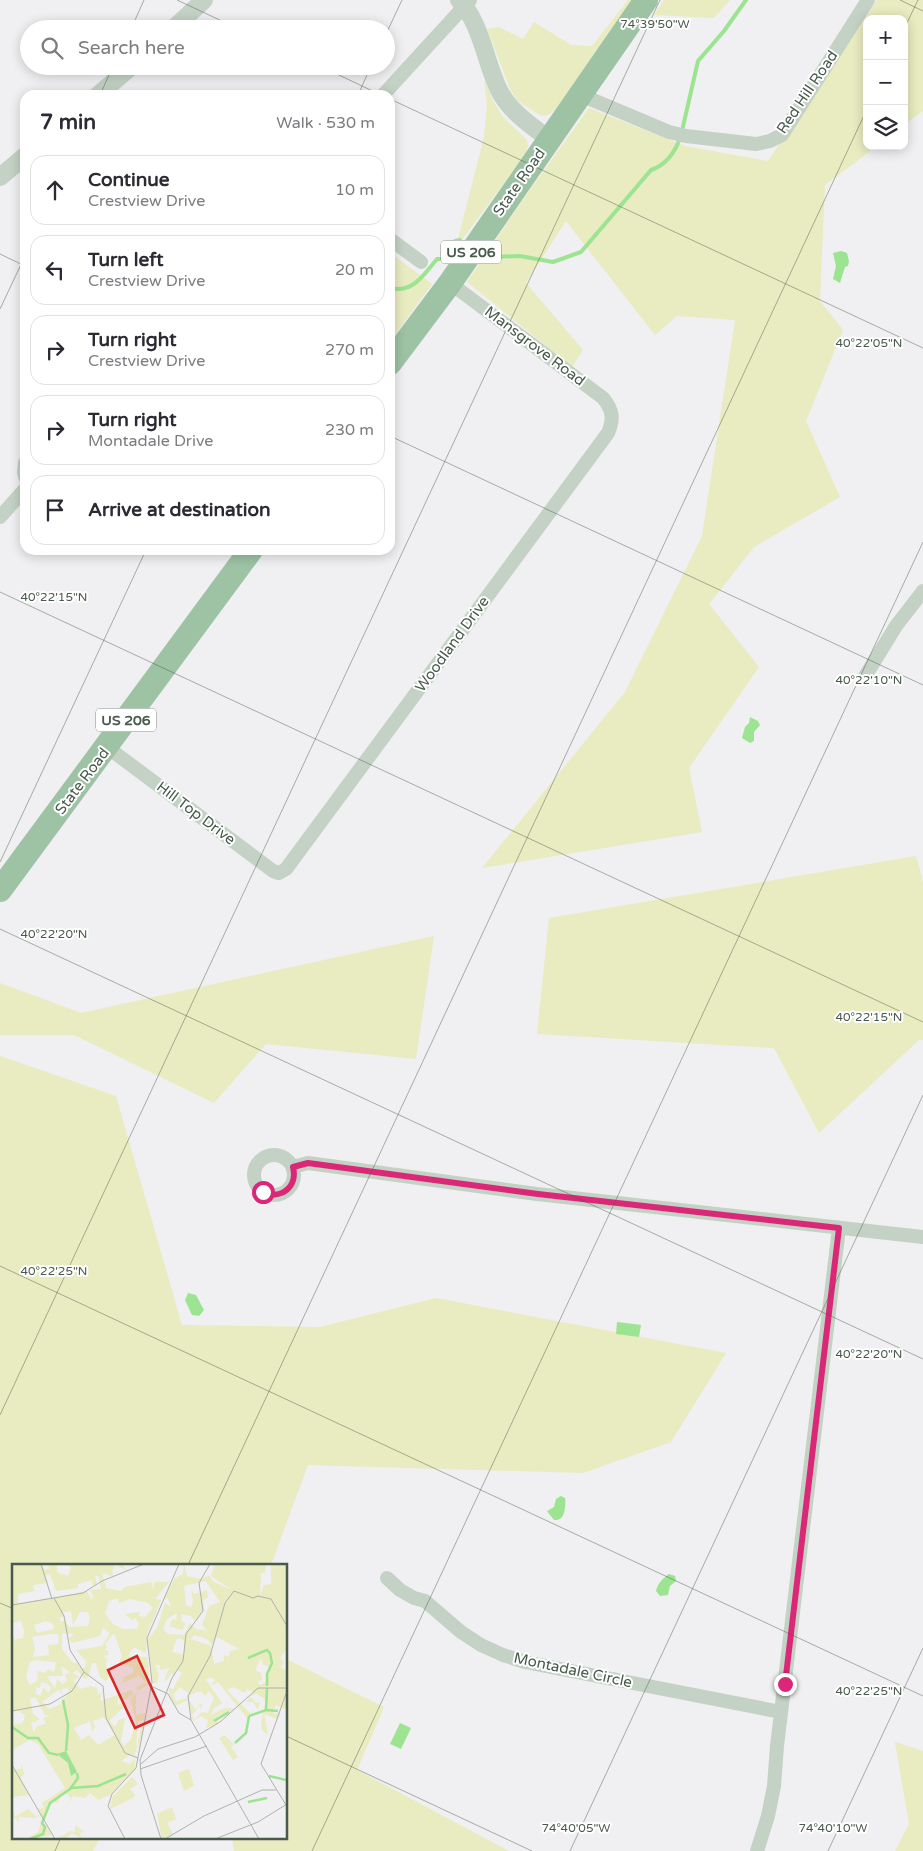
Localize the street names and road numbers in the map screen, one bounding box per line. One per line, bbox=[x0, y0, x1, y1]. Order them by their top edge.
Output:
street label: Red Hill Road bbox=[773, 47, 841, 137]
street label: State Road bbox=[489, 145, 549, 219]
road number: US 206 bbox=[441, 240, 501, 264]
street label: Mansgrove Road bbox=[481, 302, 589, 390]
street label: Woodland Drive bbox=[411, 593, 493, 695]
road number: US 206 bbox=[96, 708, 156, 732]
street label: State Road bbox=[51, 744, 113, 818]
street label: Hill Top Drive bbox=[153, 778, 239, 848]
street label: Montadale Circle bbox=[512, 1649, 634, 1691]

